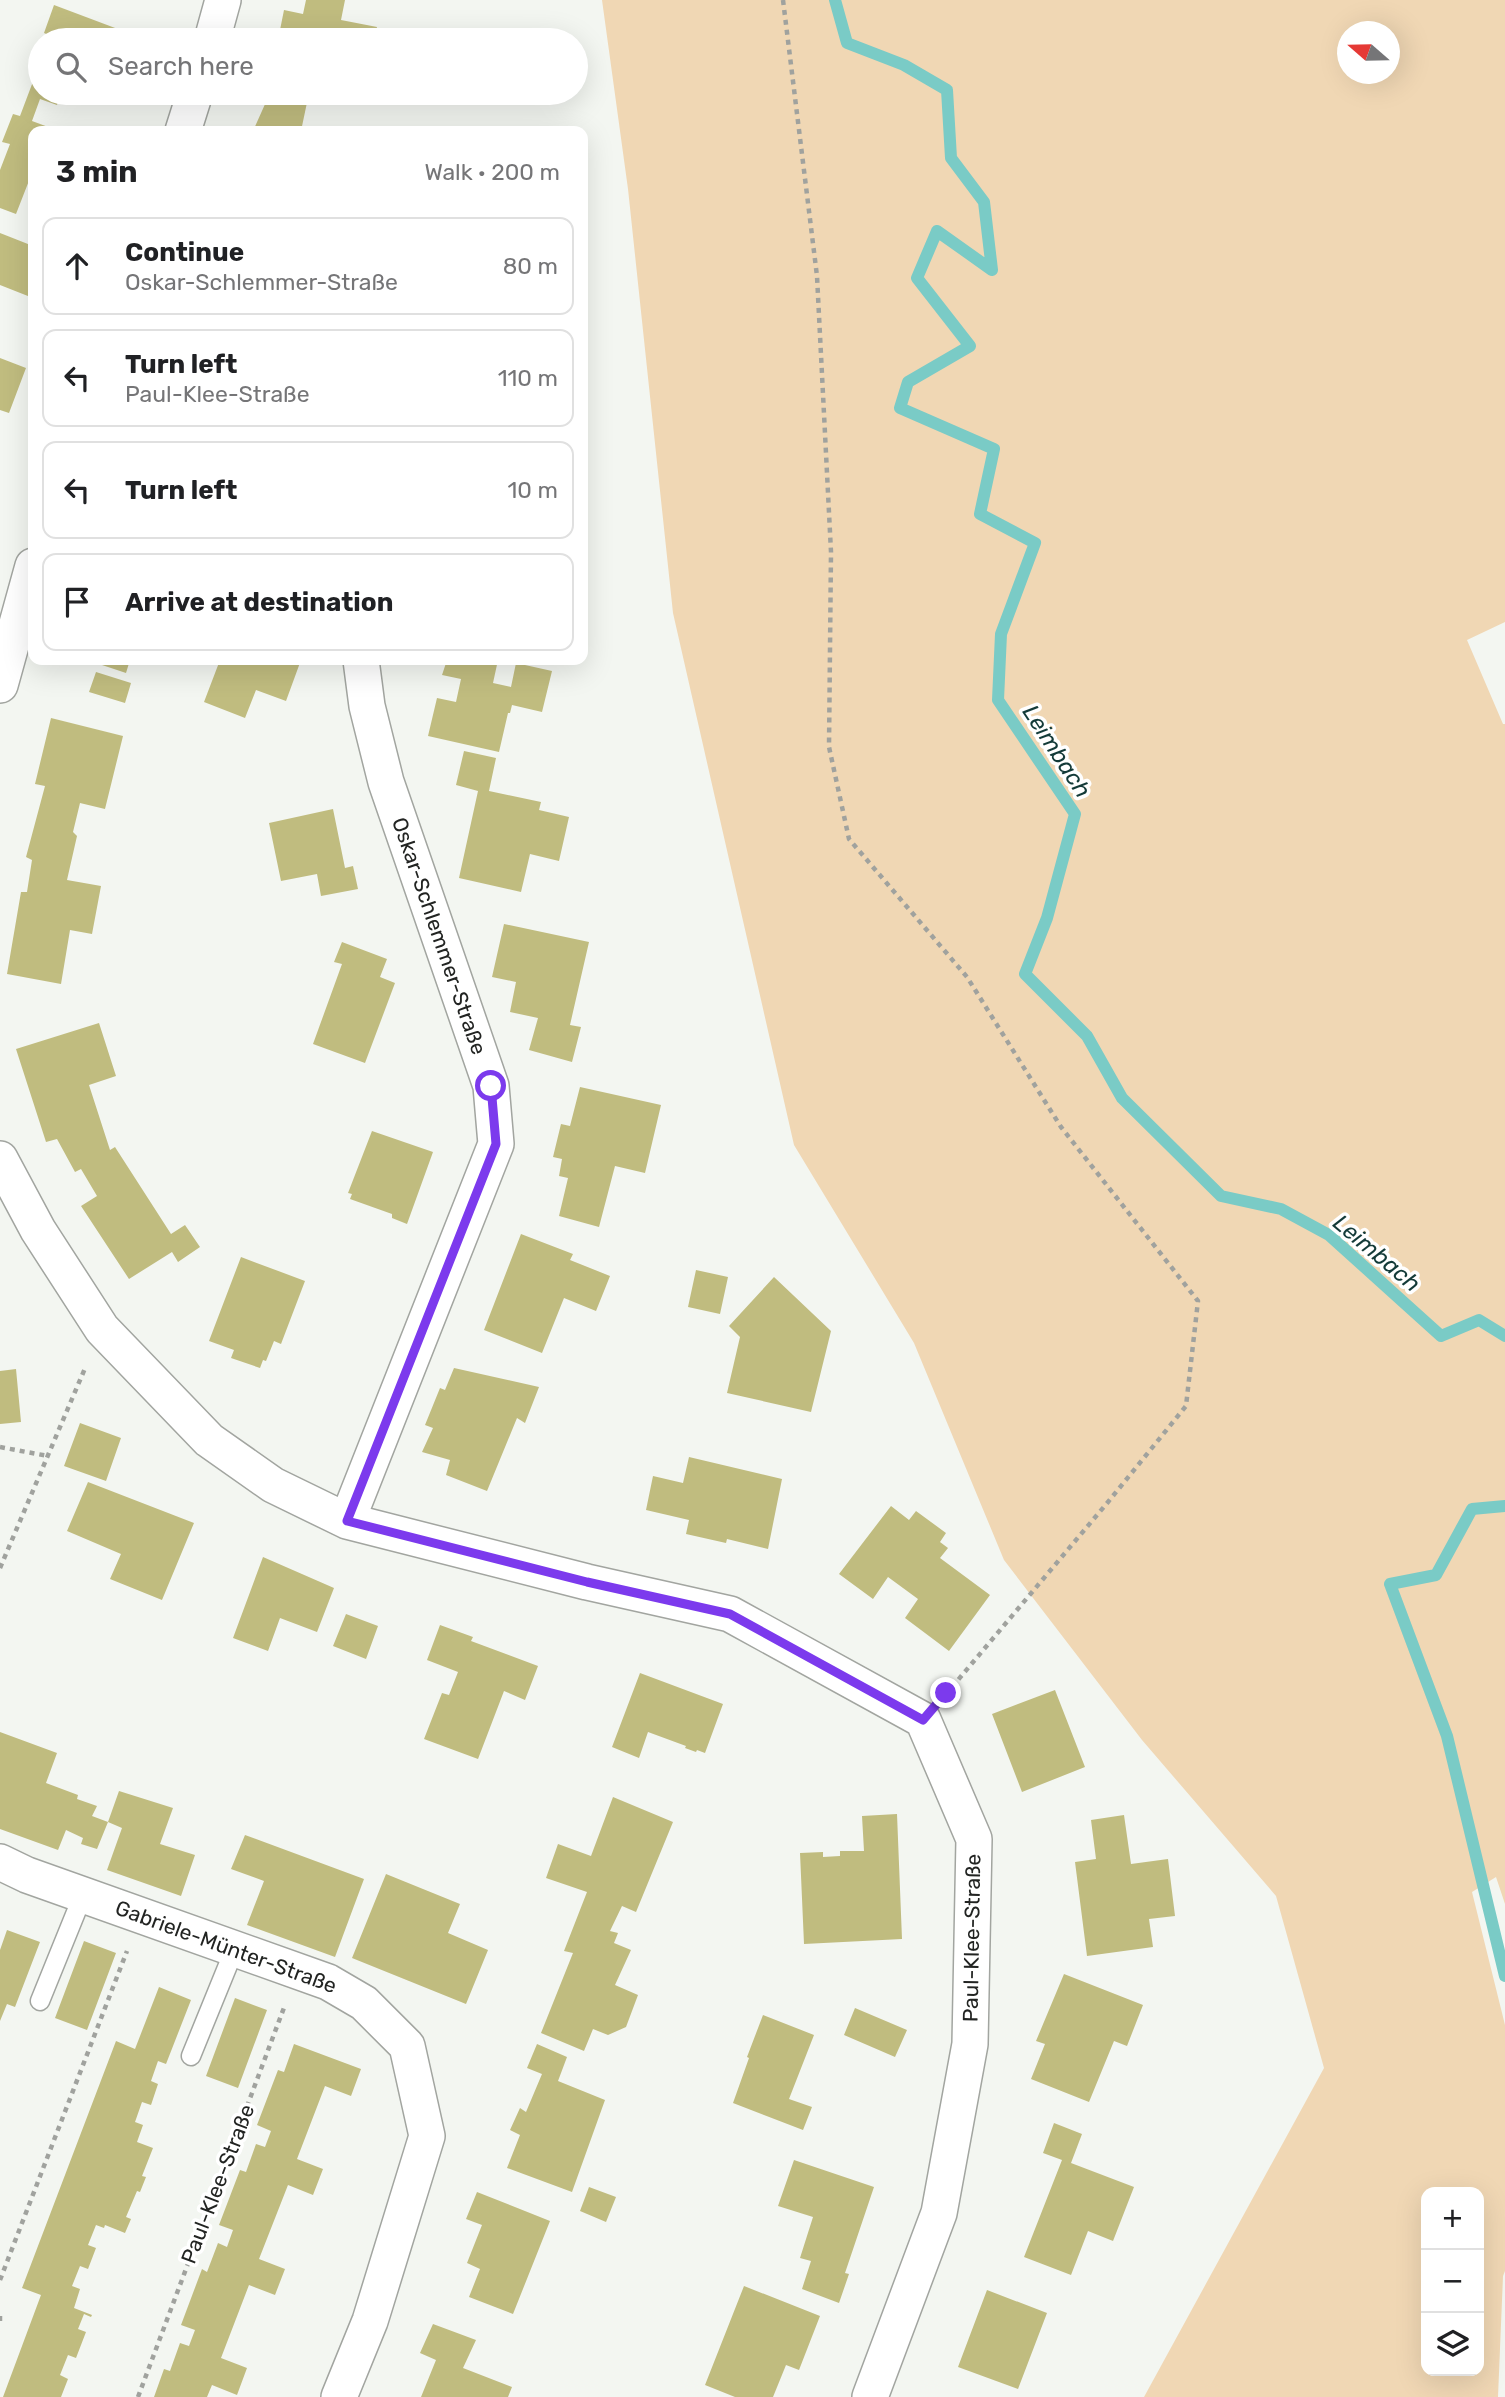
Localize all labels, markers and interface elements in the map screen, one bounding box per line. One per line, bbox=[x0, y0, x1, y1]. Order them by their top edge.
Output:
north arrow bbox=[1337, 21, 1400, 84]
search box bbox=[28, 28, 588, 105]
icon: search bbox=[52, 48, 90, 86]
text: Search here bbox=[108, 51, 254, 82]
text: 3 min bbox=[56, 154, 138, 190]
text: Walk · 200 m bbox=[425, 158, 560, 186]
text: Continue bbox=[125, 237, 244, 268]
icon: ahead bbox=[58, 247, 96, 285]
text: 80 m bbox=[503, 252, 558, 280]
text: Oskar-Schlemmer-Straße bbox=[125, 268, 398, 296]
text: Turn left bbox=[125, 349, 237, 380]
icon: left bbox=[58, 359, 96, 397]
text: 110 m bbox=[498, 364, 558, 392]
text: Paul-Klee-Straße bbox=[125, 380, 310, 408]
icon: left bbox=[58, 471, 96, 509]
text: Turn left bbox=[125, 475, 237, 506]
text: 10 m bbox=[507, 476, 558, 504]
icon: arrive bbox=[58, 583, 96, 621]
text: Arrive at destination bbox=[125, 587, 393, 618]
water label: Leimbach bbox=[1017, 699, 1097, 803]
street label: Oskar-Schlemmer-Straße bbox=[387, 814, 492, 1058]
route start bbox=[475, 1070, 506, 1101]
water label: Leimbach bbox=[1328, 1208, 1426, 1298]
route end bbox=[930, 1677, 961, 1708]
street label: Paul-Klee-Straße bbox=[958, 1854, 985, 2022]
street label: Gabriele-Münter-Straße bbox=[112, 1895, 340, 1998]
street label: Paul-Klee-Straße bbox=[176, 2101, 259, 2267]
map controls bbox=[1421, 2187, 1484, 2376]
button: + bbox=[1421, 2187, 1484, 2250]
button: − bbox=[1421, 2250, 1484, 2313]
button: layers bbox=[1421, 2313, 1484, 2376]

